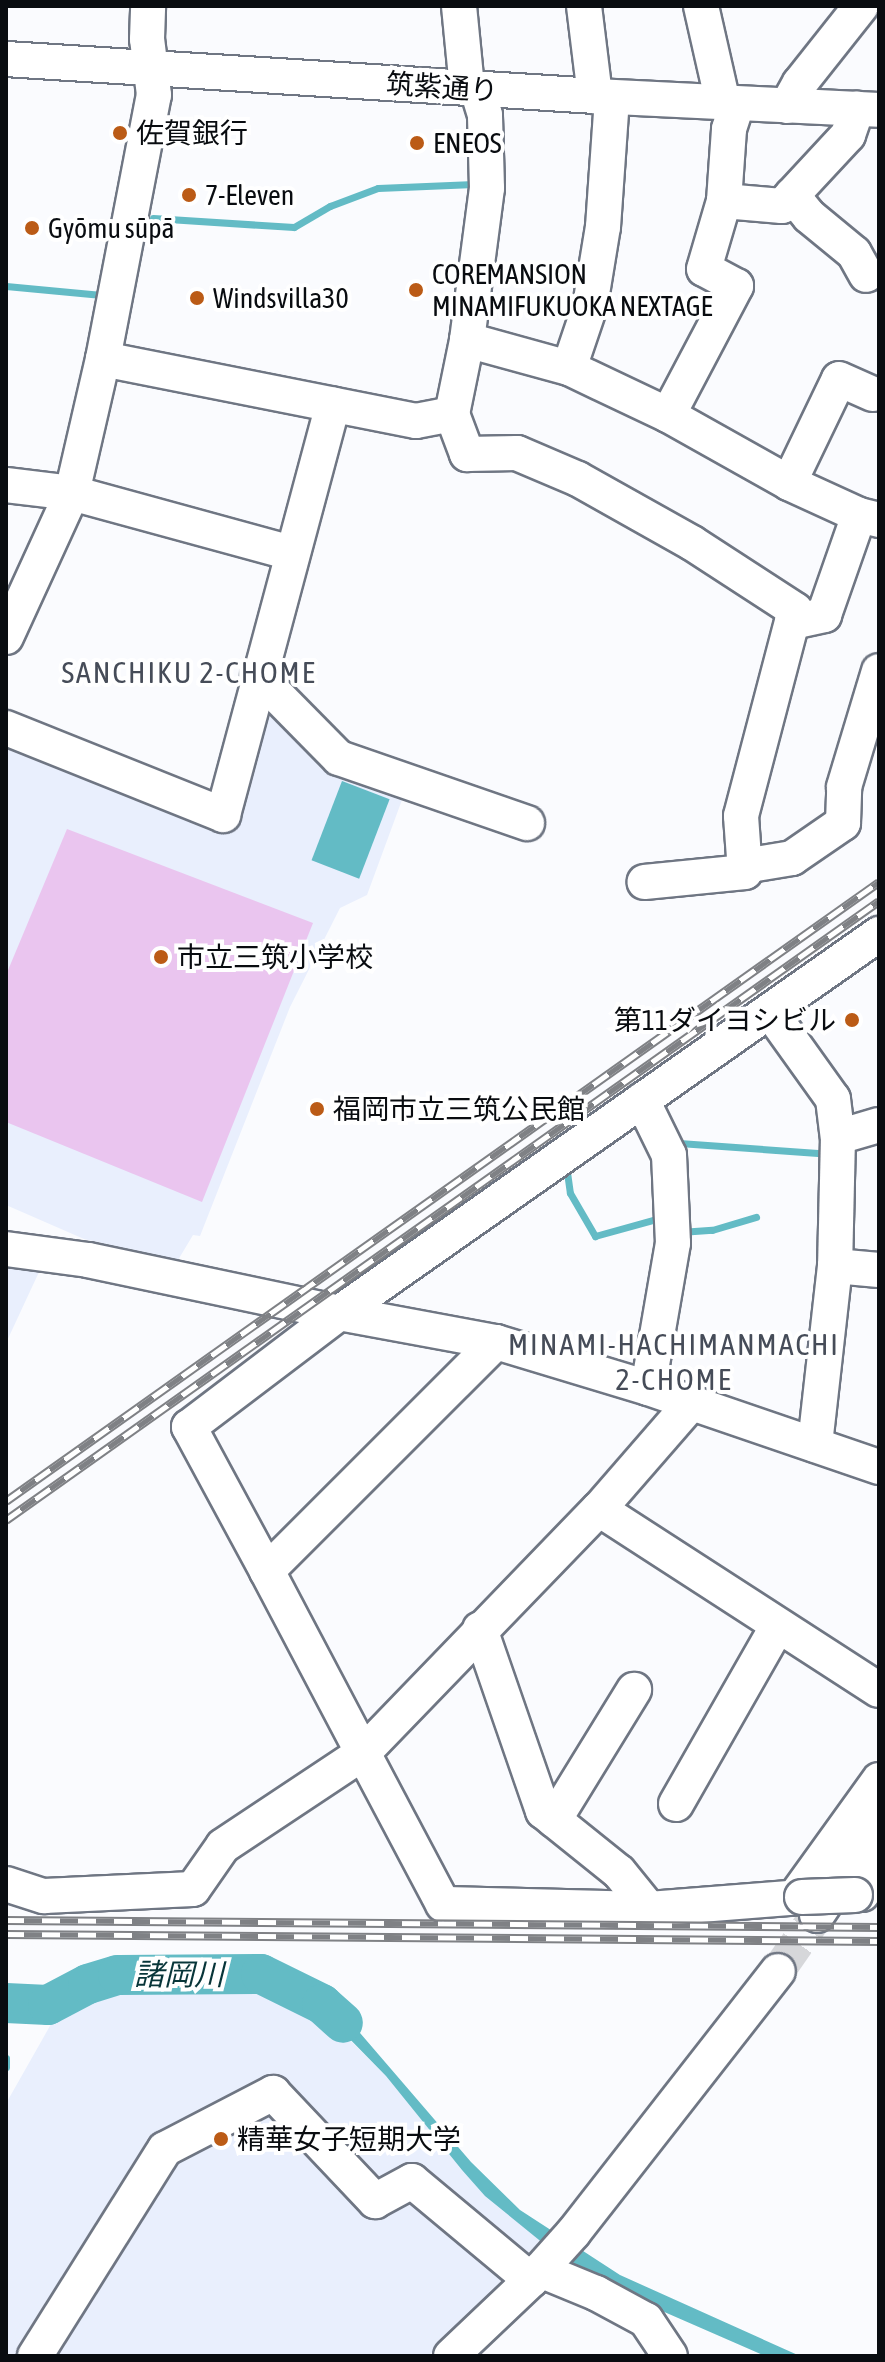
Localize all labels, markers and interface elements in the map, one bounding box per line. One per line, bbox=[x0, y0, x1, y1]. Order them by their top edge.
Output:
street label: 筑紫通り bbox=[385, 66, 499, 108]
place label: 佐賀銀行 bbox=[136, 116, 248, 150]
marker: 佐賀銀行 bbox=[111, 124, 129, 142]
place label: ENEOS bbox=[433, 126, 501, 160]
marker: ENEOS bbox=[408, 134, 426, 152]
place label: 7-Eleven bbox=[205, 178, 294, 212]
marker: 7-Eleven bbox=[180, 186, 198, 204]
place label: Gyōmu sūpā bbox=[48, 211, 174, 245]
marker: Gyōmu sūpā bbox=[23, 219, 41, 237]
place label: COREMANSION MINAMIFUKUOKA NEXTAGE bbox=[432, 257, 712, 323]
place label: Windsvilla30 bbox=[213, 281, 349, 315]
marker: COREMANSION MINAMIFUKUOKA NEXTAGE bbox=[407, 281, 425, 299]
marker: Windsvilla30 bbox=[188, 289, 206, 307]
district label: SANCHIKU 2-CHOME bbox=[61, 654, 317, 690]
place label: 市立三筑小学校 bbox=[177, 940, 373, 974]
marker: 市立三筑小学校 bbox=[152, 948, 170, 966]
place label: 第11ダイヨシビル bbox=[614, 1003, 836, 1037]
marker: 第11ダイヨシビル bbox=[843, 1011, 861, 1029]
place label: 福岡市立三筑公民館 bbox=[333, 1092, 585, 1126]
marker: 福岡市立三筑公民館 bbox=[308, 1100, 326, 1118]
district label: MINAMI-HACHIMANMACHI 2-CHOME bbox=[508, 1326, 840, 1396]
water label: 諸岡川 bbox=[134, 1956, 224, 1992]
place label: 精華女子短期大学 bbox=[237, 2122, 461, 2156]
marker: 精華女子短期大学 bbox=[212, 2130, 230, 2148]

